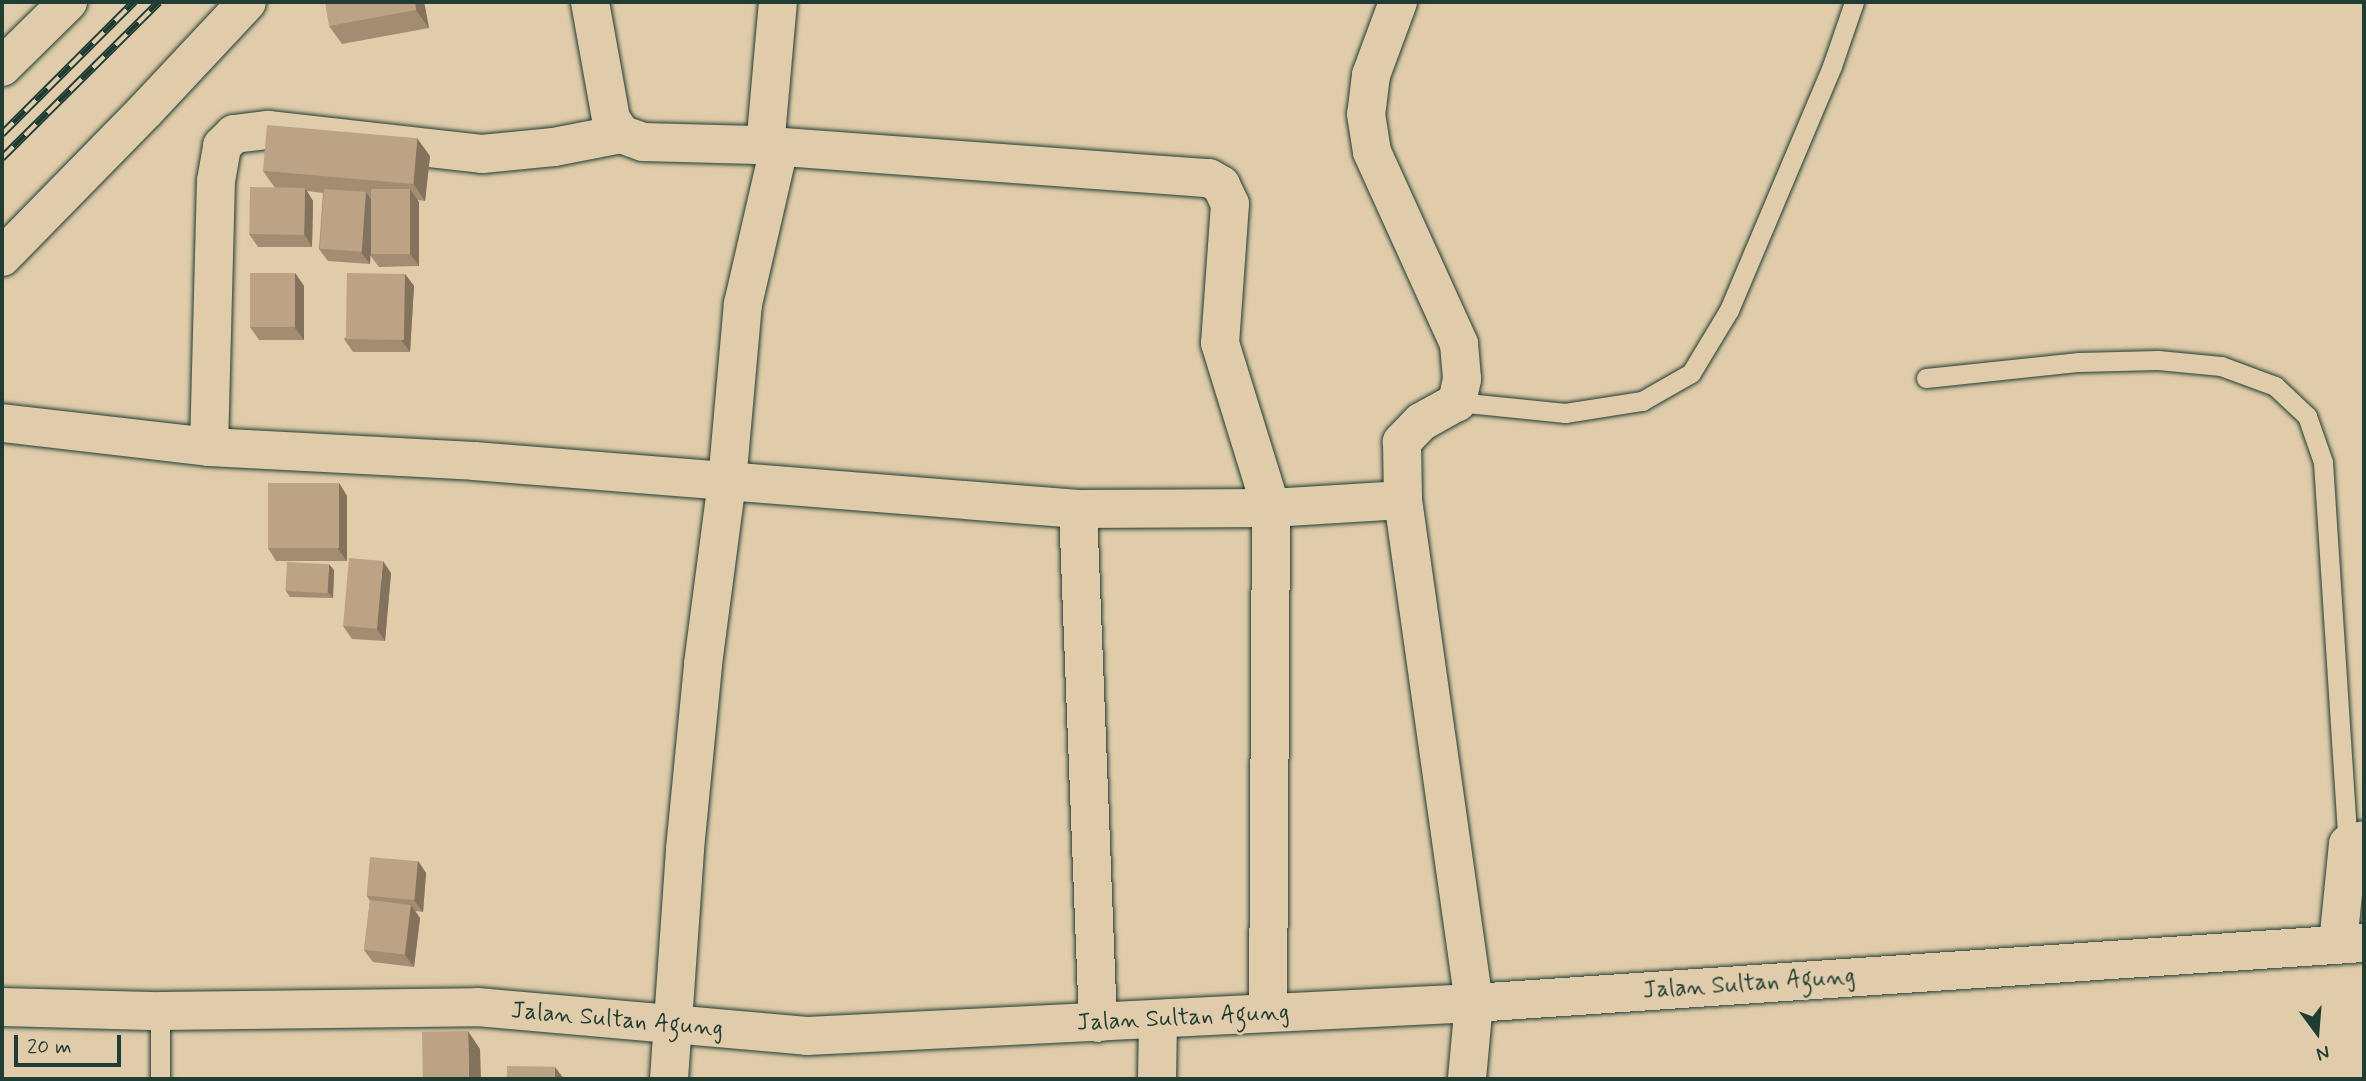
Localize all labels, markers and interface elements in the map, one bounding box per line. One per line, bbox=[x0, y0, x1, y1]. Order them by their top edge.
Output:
street label: Jalan Sultan Agung bbox=[1648, 963, 1850, 1005]
street label: Jalan Sultan Agung bbox=[516, 997, 718, 1043]
north arrow bbox=[2282, 997, 2352, 1067]
street label: Jalan Sultan Agung bbox=[1082, 998, 1284, 1038]
scale bar bbox=[18, 1021, 124, 1066]
text: 20 m bbox=[27, 1033, 72, 1061]
text: N bbox=[2313, 1039, 2332, 1066]

